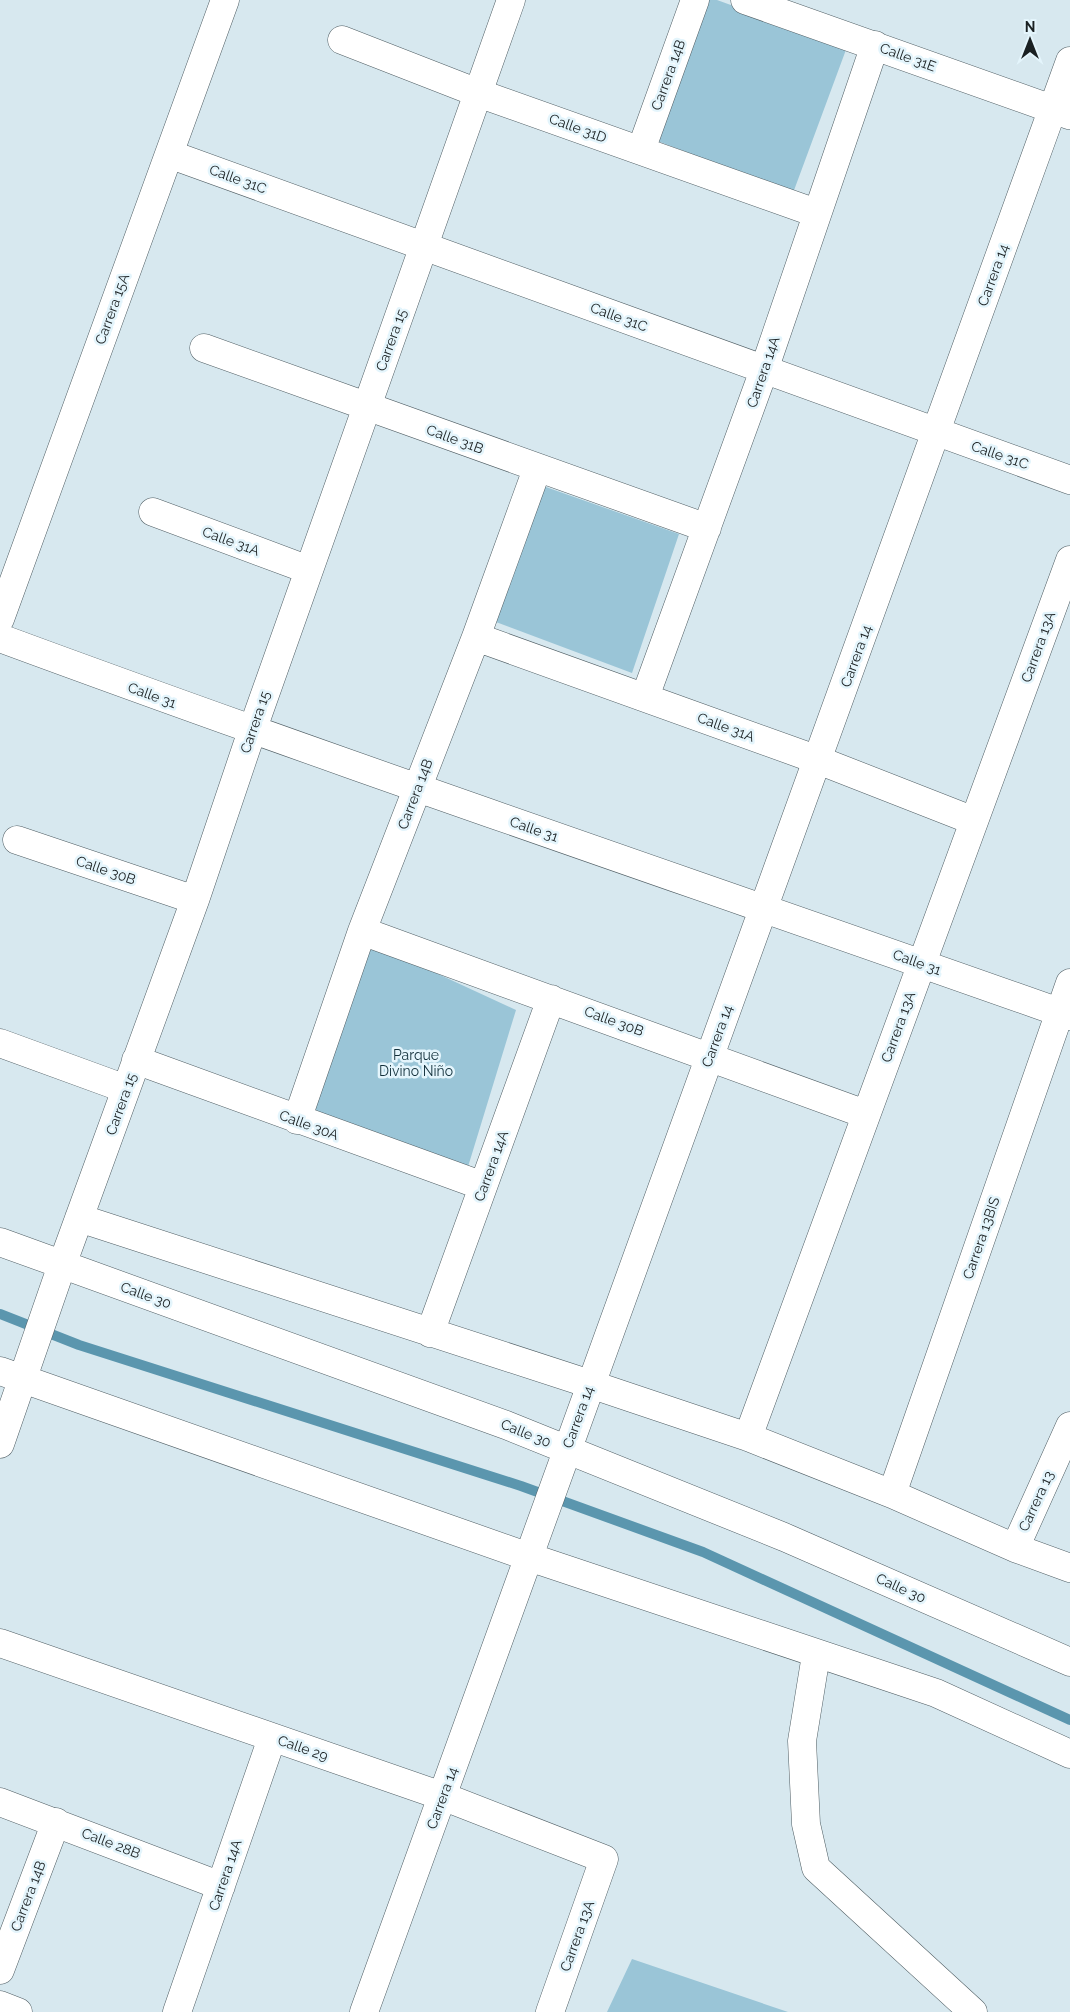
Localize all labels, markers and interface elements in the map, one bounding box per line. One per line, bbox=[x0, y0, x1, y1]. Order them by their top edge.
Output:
north arrow bbox=[1005, 15, 1055, 65]
text: N bbox=[1025, 19, 1035, 35]
street label: Carrera 14B bbox=[648, 37, 688, 113]
street label: Calle 31E bbox=[878, 39, 938, 75]
street label: Calle 31D bbox=[547, 110, 609, 146]
street label: Calle 31C bbox=[207, 161, 269, 197]
street label: Carrera 14 bbox=[974, 241, 1012, 308]
street label: Carrera 15A bbox=[92, 271, 132, 347]
street label: Calle 31C bbox=[588, 299, 650, 335]
street label: Carrera 15 bbox=[372, 306, 410, 373]
street label: Carrera 14A bbox=[743, 334, 783, 410]
street label: Calle 31B bbox=[424, 421, 486, 457]
street label: Calle 31C bbox=[969, 438, 1031, 472]
street label: Calle 31A bbox=[200, 523, 262, 559]
street label: Carrera 13A bbox=[1018, 609, 1058, 685]
street label: Carrera 14 bbox=[837, 622, 875, 689]
street label: Calle 31 bbox=[126, 679, 178, 711]
street label: Carrera 15 bbox=[237, 688, 273, 755]
street label: Calle 31A bbox=[695, 709, 757, 745]
street label: Carrera 14B bbox=[394, 757, 436, 831]
street label: Calle 31 bbox=[508, 813, 560, 845]
street label: Calle 30B bbox=[74, 852, 138, 888]
street label: Calle 31 bbox=[891, 946, 943, 978]
street label: Carrera 13A bbox=[878, 989, 918, 1065]
street label: Carrera 14 bbox=[698, 1002, 736, 1069]
street label: Calle 30B bbox=[582, 1003, 646, 1039]
park label: Parque Divino Niño bbox=[379, 1047, 453, 1079]
street label: Carrera 15 bbox=[102, 1070, 140, 1137]
street label: Calle 30A bbox=[277, 1107, 341, 1143]
street label: Carrera 14A bbox=[471, 1128, 511, 1204]
street label: Carrera 13BIS bbox=[959, 1194, 1003, 1281]
street label: Calle 30 bbox=[119, 1278, 173, 1312]
street label: Carrera 14 bbox=[559, 1383, 597, 1450]
street label: Calle 30 bbox=[499, 1416, 553, 1450]
street label: Carrera 13 bbox=[1015, 1468, 1057, 1534]
street label: Calle 30 bbox=[874, 1570, 928, 1606]
street label: Calle 29 bbox=[276, 1732, 330, 1764]
street label: Carrera 14 bbox=[423, 1764, 461, 1831]
street label: Calle 28B bbox=[79, 1825, 143, 1861]
street label: Carrera 14A bbox=[205, 1837, 245, 1913]
street label: Carrera 14B bbox=[7, 1859, 49, 1933]
street label: Carrera 13A bbox=[557, 1898, 597, 1974]

